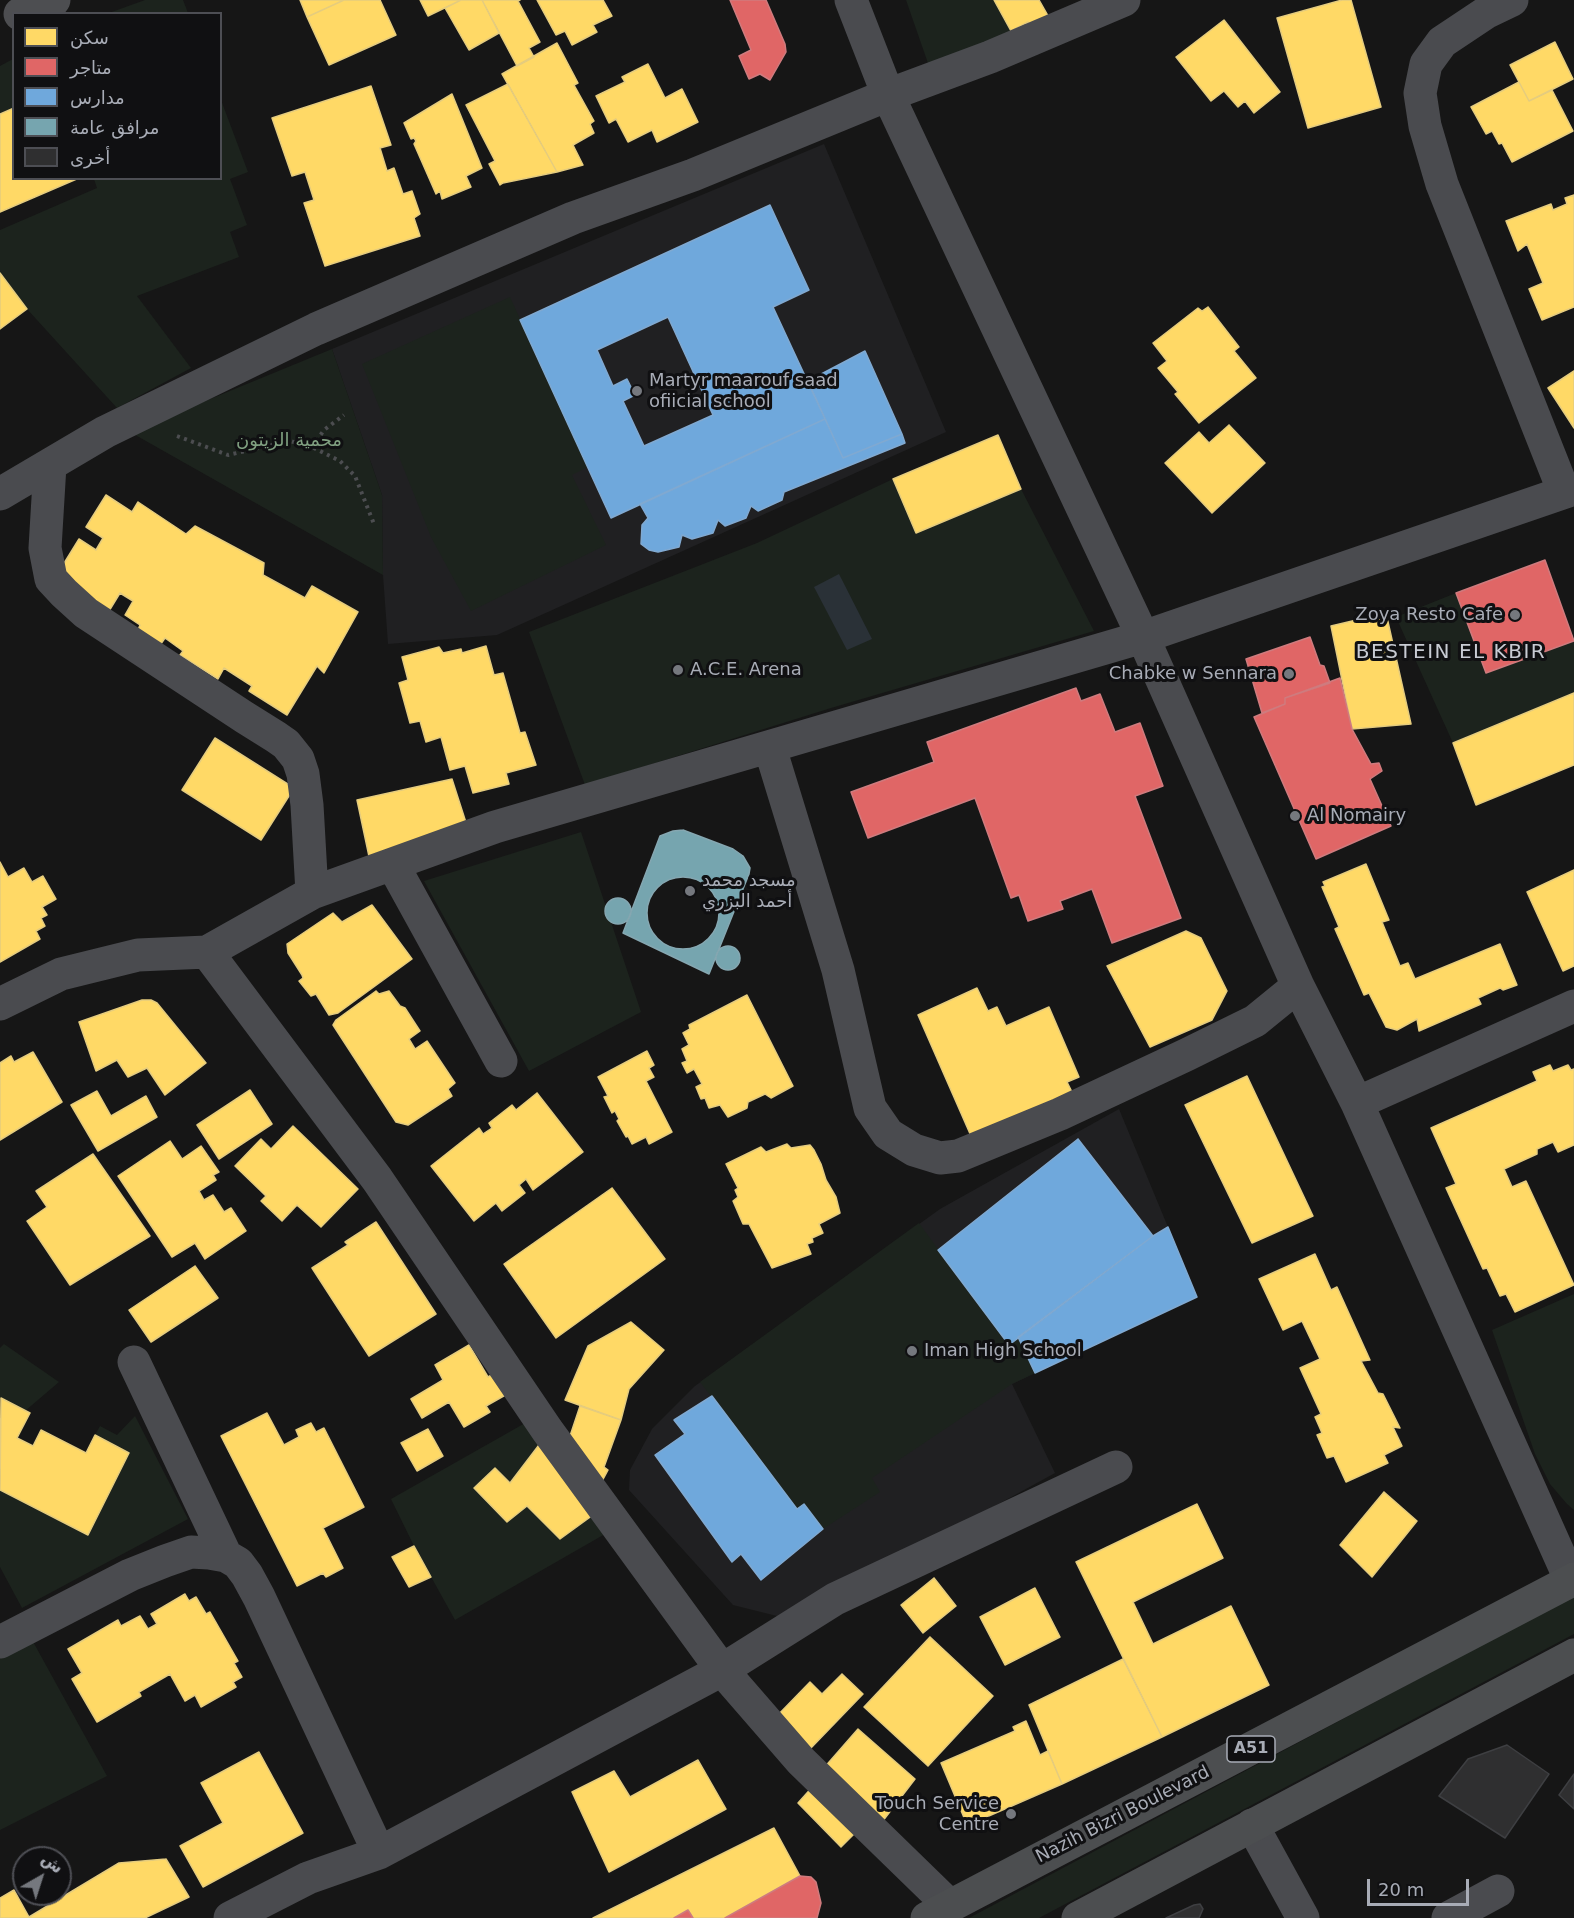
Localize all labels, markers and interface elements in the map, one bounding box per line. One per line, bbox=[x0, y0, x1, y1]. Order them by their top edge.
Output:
legend bbox=[12, 12, 222, 180]
text: سكن bbox=[70, 27, 109, 48]
text: متاجر bbox=[70, 57, 112, 78]
text: مدارس bbox=[70, 87, 125, 108]
text: مرافق عامة bbox=[70, 117, 159, 138]
text: أخرى bbox=[70, 147, 110, 168]
place label: Martyr maarouf saad ofiicial school bbox=[649, 370, 838, 412]
marker: Martyr maarouf saad ofiicial school bbox=[630, 384, 644, 398]
park label: محمية الزيتون bbox=[236, 430, 342, 452]
place label: Zoya Resto Cafe bbox=[1355, 604, 1503, 626]
marker: Zoya Resto Cafe bbox=[1508, 608, 1522, 622]
district label: BESTEIN EL KBIR bbox=[1356, 641, 1546, 665]
place label: A.C.E. Arena bbox=[690, 659, 802, 681]
marker: A.C.E. Arena bbox=[671, 663, 685, 677]
place label: Chabke w Sennara bbox=[1109, 663, 1277, 685]
marker: Chabke w Sennara bbox=[1282, 667, 1296, 681]
place label: Al Nomairy bbox=[1307, 805, 1406, 827]
marker: Al Nomairy bbox=[1288, 809, 1302, 823]
place label: مسجد محمد أحمد البزري bbox=[702, 870, 796, 912]
marker: مسجد محمد أحمد البزري bbox=[683, 884, 697, 898]
place label: Iman High School bbox=[924, 1340, 1082, 1362]
marker: Iman High School bbox=[905, 1344, 919, 1358]
road number: A51 bbox=[1227, 1736, 1275, 1762]
street label: Nazih Bizri Boulevard bbox=[1033, 1762, 1213, 1868]
place label: Touch Service Centre bbox=[875, 1793, 999, 1836]
marker: Touch Service Centre bbox=[1004, 1807, 1018, 1821]
north arrow bbox=[12, 1846, 72, 1906]
text: ش bbox=[38, 1849, 67, 1878]
scale bar bbox=[1370, 1867, 1472, 1905]
text: 20 m bbox=[1378, 1879, 1424, 1900]

